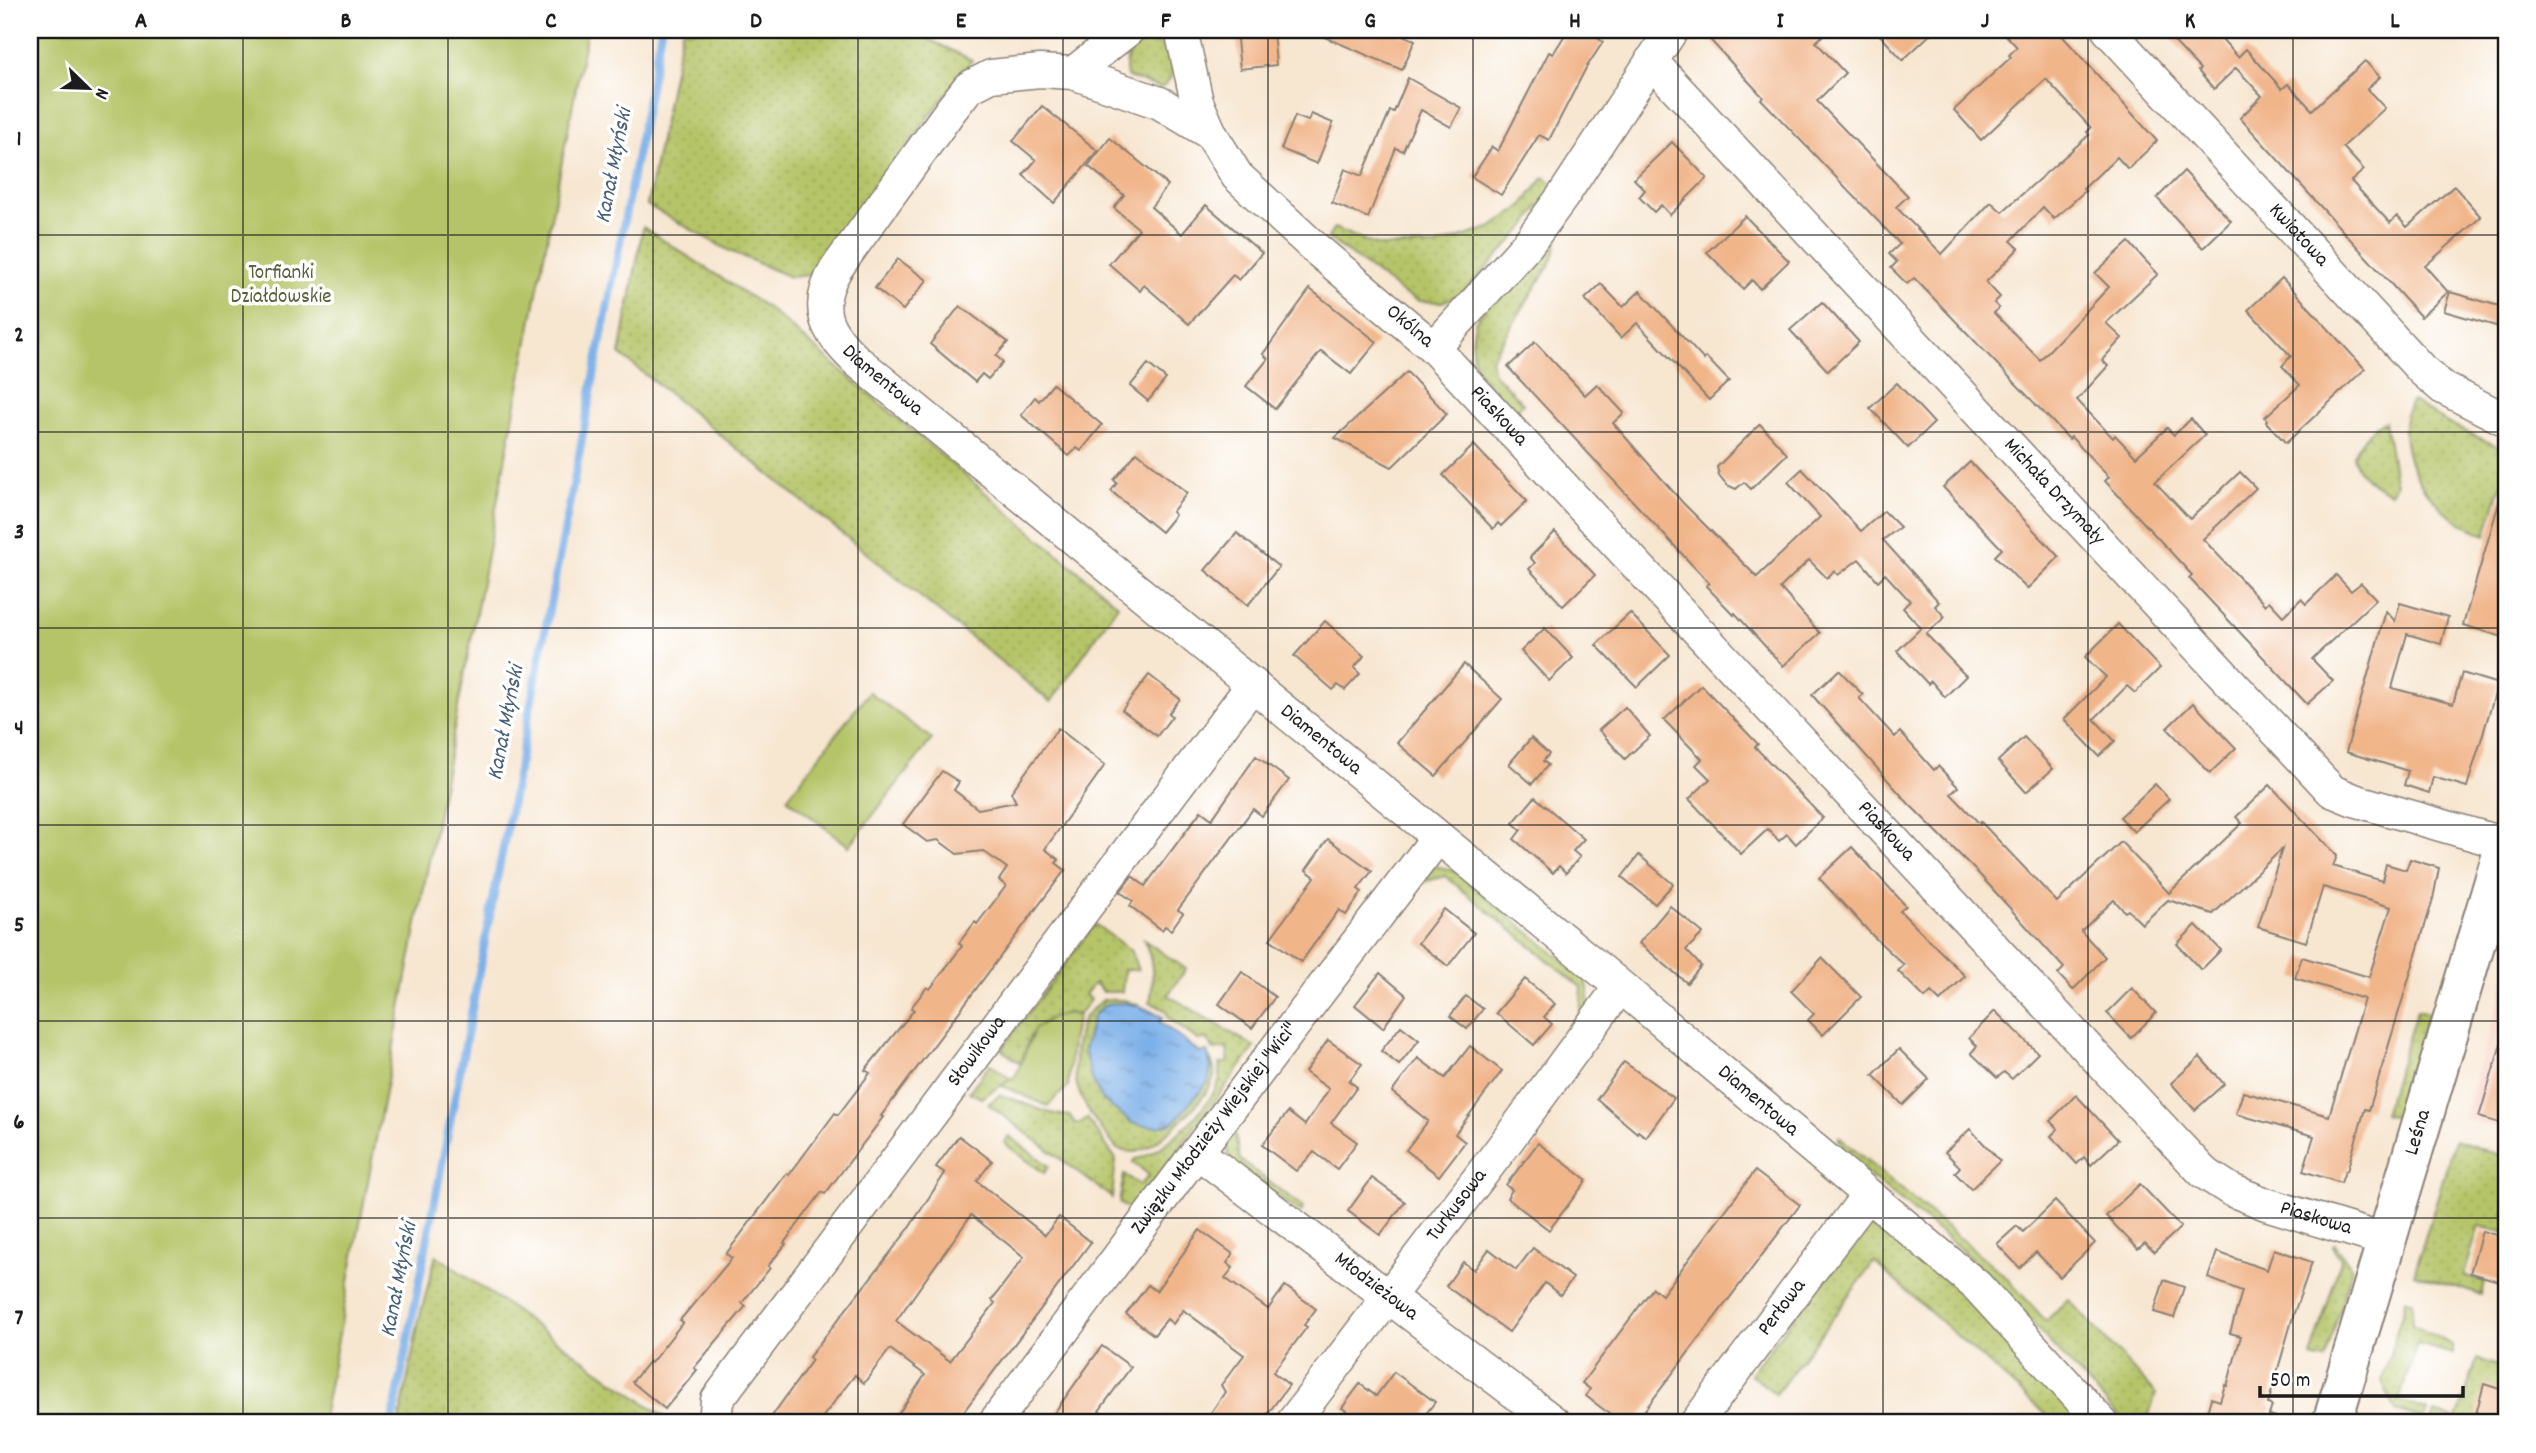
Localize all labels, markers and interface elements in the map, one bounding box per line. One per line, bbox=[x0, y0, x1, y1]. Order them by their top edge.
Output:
text: A bbox=[135, 6, 147, 39]
text: B bbox=[341, 6, 352, 39]
text: C bbox=[545, 6, 557, 39]
text: D bbox=[750, 6, 762, 39]
text: E bbox=[956, 6, 967, 39]
text: F bbox=[1161, 6, 1172, 39]
text: G bbox=[1364, 6, 1376, 39]
text: H bbox=[1569, 6, 1581, 39]
text: I bbox=[1776, 6, 1784, 39]
text: J bbox=[1981, 6, 1989, 39]
text: K bbox=[2185, 6, 2196, 39]
text: L bbox=[2390, 6, 2400, 39]
north arrow bbox=[52, 52, 122, 122]
text: N bbox=[86, 84, 115, 103]
water label: Kanał Młyński bbox=[588, 102, 643, 226]
text: 1 bbox=[16, 124, 22, 157]
street label: Kwiatowa bbox=[2261, 197, 2336, 275]
park label: Torfianki Działdowskie bbox=[230, 259, 332, 313]
street label: Okólna bbox=[1378, 298, 1440, 357]
text: 2 bbox=[14, 320, 24, 353]
street label: Diamentowa bbox=[834, 338, 930, 425]
street label: Piaskowa bbox=[1462, 380, 1535, 455]
street label: Michała Drzymały bbox=[1996, 432, 2112, 553]
text: 3 bbox=[14, 517, 24, 550]
water label: Kanał Młyński bbox=[480, 659, 535, 783]
street label: Diamentowa bbox=[1273, 698, 1369, 784]
text: 4 bbox=[14, 713, 24, 746]
street label: Piaskowa bbox=[1850, 795, 1922, 870]
text: 5 bbox=[14, 910, 24, 943]
street label: Słowikowa bbox=[941, 1009, 1015, 1094]
street label: Związku Młodzieży Wiejskiej "Wici" bbox=[1125, 1016, 1306, 1242]
street label: Diamentowa bbox=[1710, 1058, 1806, 1145]
street label: Leśna bbox=[2398, 1105, 2440, 1159]
text: 6 bbox=[13, 1107, 25, 1140]
street label: Turkusowa bbox=[1420, 1162, 1496, 1249]
street label: Piaskowa bbox=[2276, 1194, 2356, 1245]
water label: Kanał Młyński bbox=[373, 1216, 428, 1340]
street label: Młodzieżowa bbox=[1327, 1245, 1425, 1330]
street label: Perłowa bbox=[1751, 1272, 1815, 1343]
text: 7 bbox=[15, 1303, 24, 1336]
scale bar bbox=[2260, 1355, 2462, 1399]
text: 50 m bbox=[2270, 1367, 2310, 1397]

